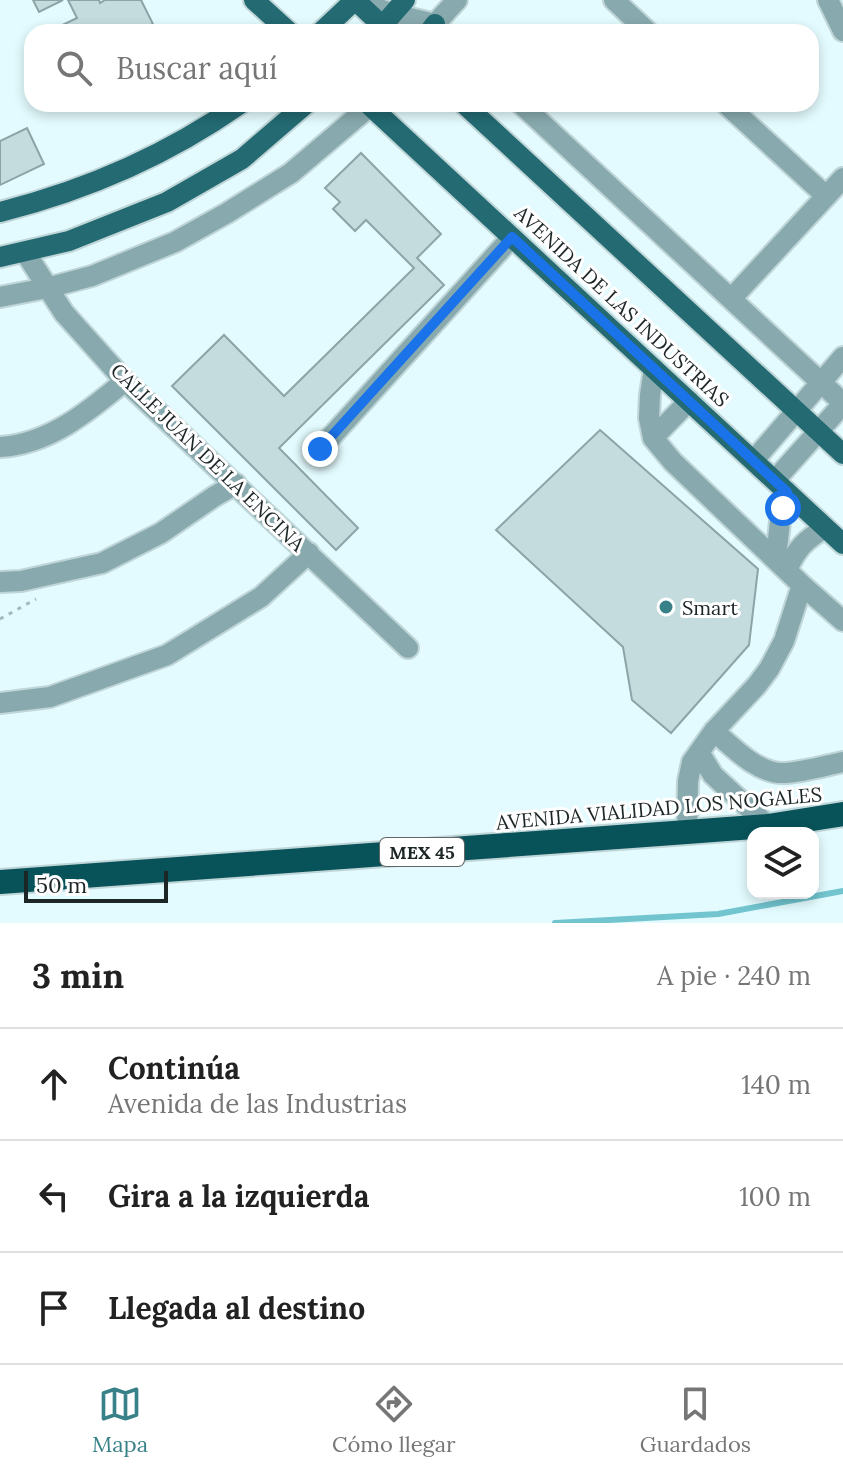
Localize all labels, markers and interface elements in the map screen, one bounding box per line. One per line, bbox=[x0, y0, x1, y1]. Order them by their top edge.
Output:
search box bbox=[24, 24, 819, 112]
icon: search bbox=[52, 46, 96, 90]
text: Buscar aquí bbox=[116, 49, 277, 87]
street label: AVENIDA DE LAS INDUSTRIAS bbox=[509, 199, 734, 412]
street label: CALLE JUAN DE LA ENCINA bbox=[106, 358, 311, 557]
route end bbox=[302, 431, 338, 467]
route start bbox=[765, 490, 801, 526]
place label: Smart bbox=[682, 595, 738, 620]
marker: Smart bbox=[657, 598, 675, 616]
street label: AVENIDA VIALIDAD LOS NOGALES bbox=[494, 781, 823, 835]
map controls bbox=[747, 827, 819, 899]
button: layers bbox=[747, 827, 819, 899]
road number: MEX 45 bbox=[380, 838, 464, 866]
scale bar bbox=[24, 867, 168, 903]
text: 50 m bbox=[36, 871, 87, 899]
text: 3 min bbox=[32, 954, 124, 997]
text: A pie · 240 m bbox=[657, 959, 811, 992]
text: Continúa bbox=[108, 1049, 240, 1087]
icon: ahead bbox=[32, 1062, 76, 1106]
text: 140 m bbox=[741, 1068, 811, 1101]
text: Avenida de las Industrias bbox=[108, 1087, 407, 1120]
icon: left bbox=[32, 1174, 76, 1218]
text: Gira a la izquierda bbox=[108, 1177, 369, 1215]
text: 100 m bbox=[739, 1180, 811, 1213]
icon: arrive bbox=[32, 1286, 76, 1330]
text: Llegada al destino bbox=[108, 1289, 365, 1327]
tab: Mapa bbox=[92, 1382, 148, 1458]
tab: Cómo llegar bbox=[332, 1382, 456, 1458]
tab: Guardados bbox=[640, 1382, 751, 1458]

